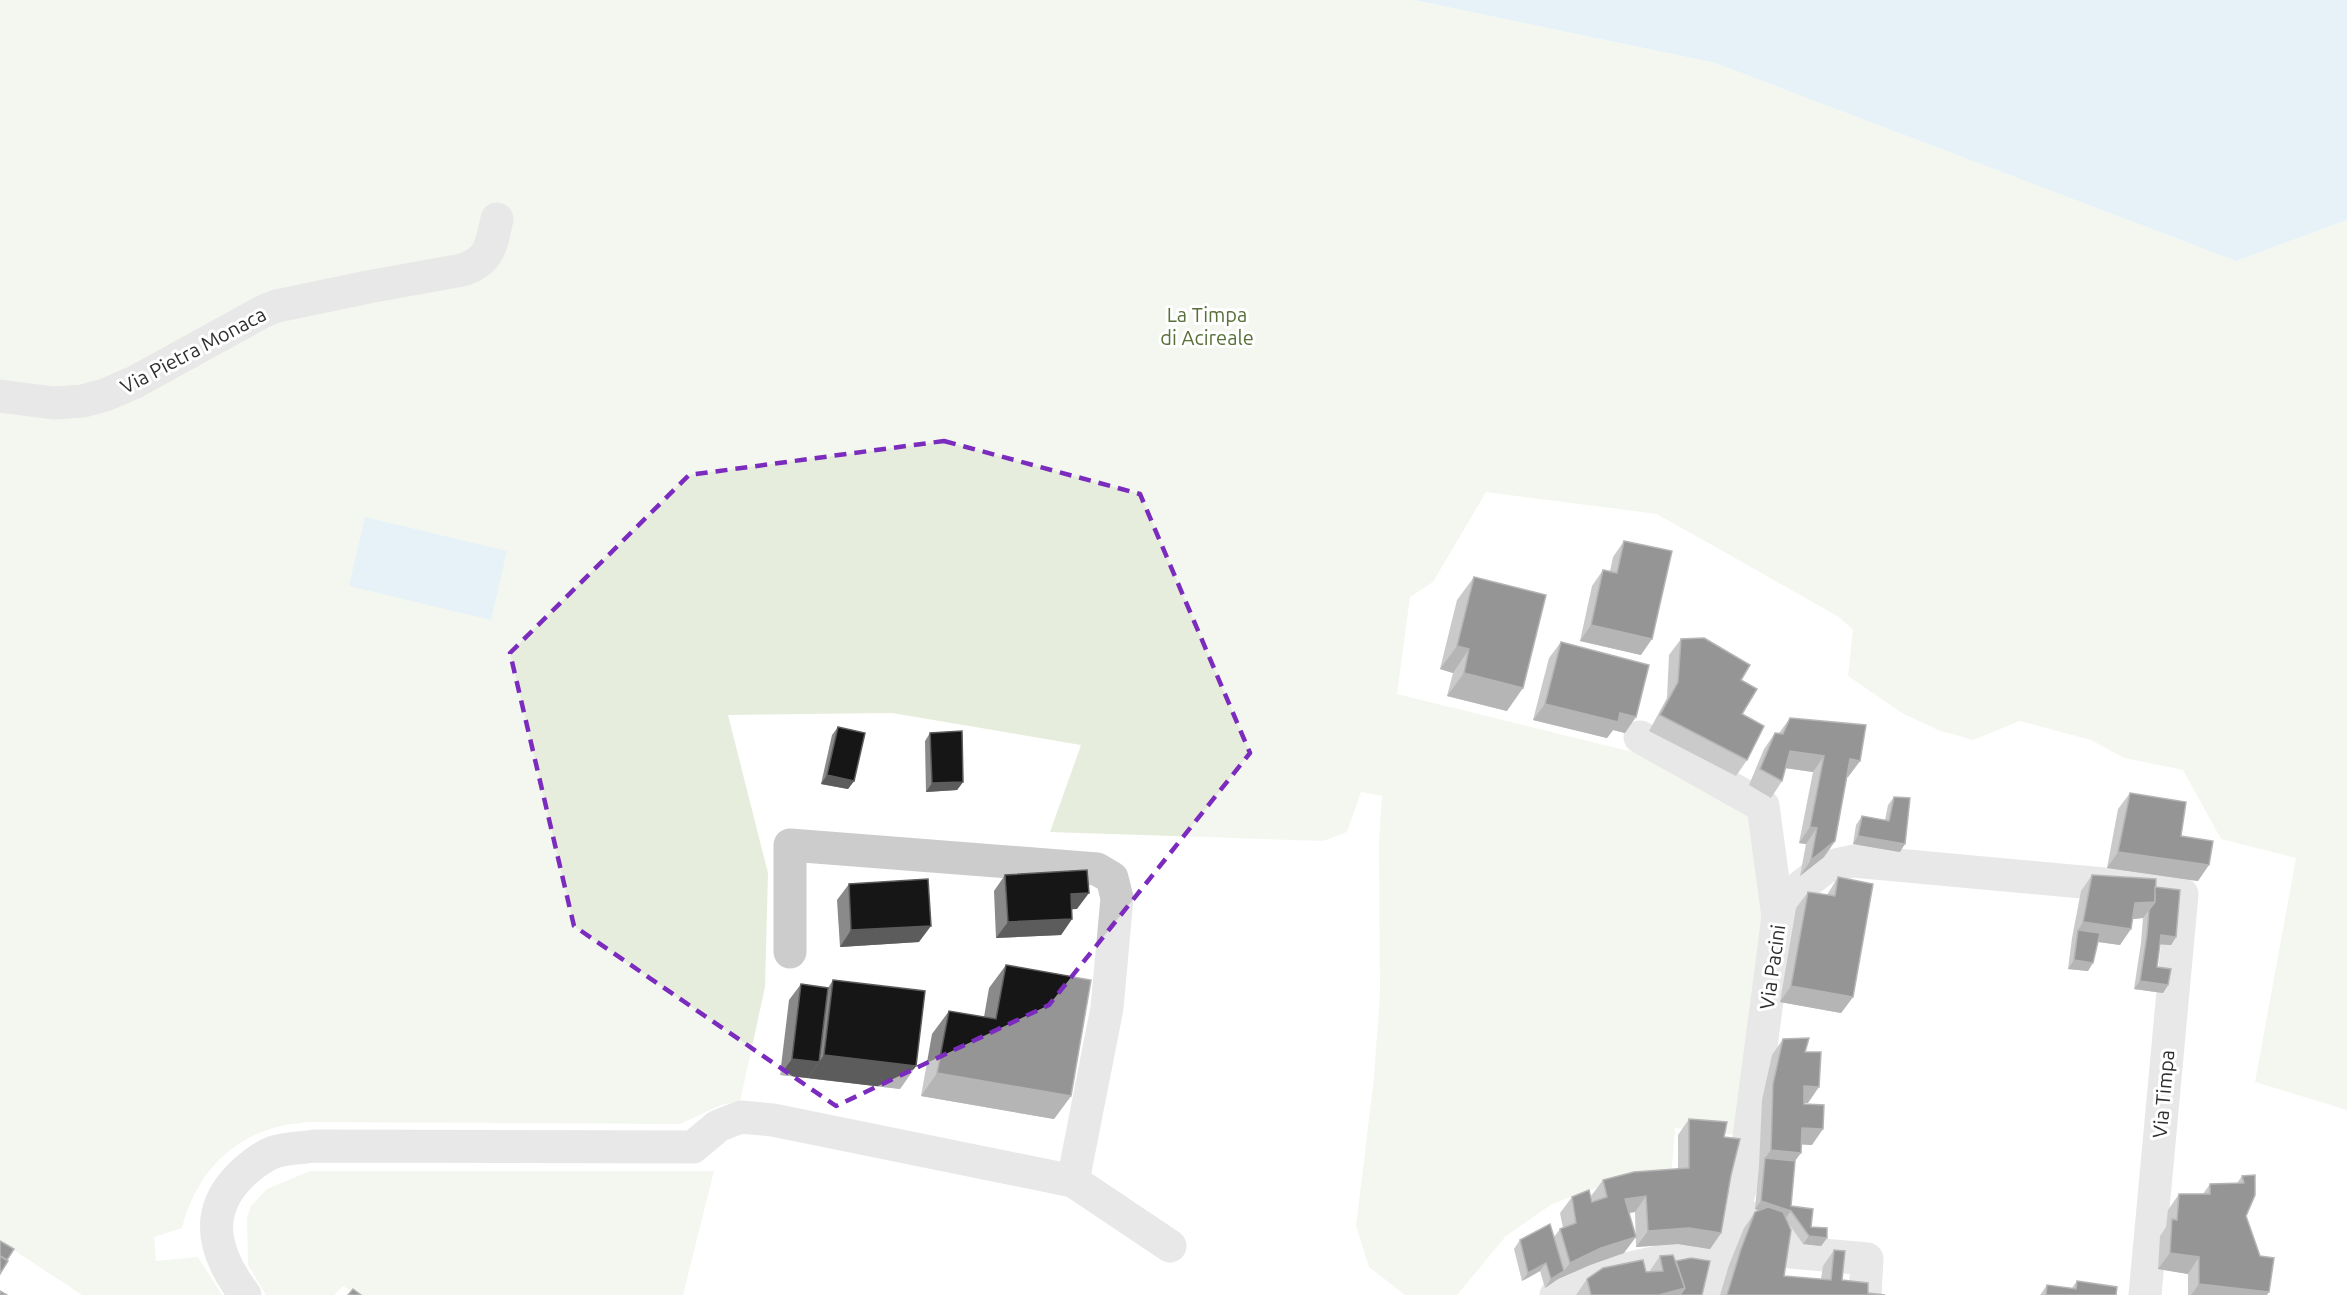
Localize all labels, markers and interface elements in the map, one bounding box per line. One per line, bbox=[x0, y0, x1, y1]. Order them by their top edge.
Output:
street label: Via Pietra Monaca bbox=[116, 302, 270, 398]
park label: La Timpa di Acireale bbox=[1160, 303, 1254, 349]
street label: Via Pacini bbox=[1755, 923, 1789, 1011]
street label: Via Timpa bbox=[2148, 1049, 2178, 1139]

